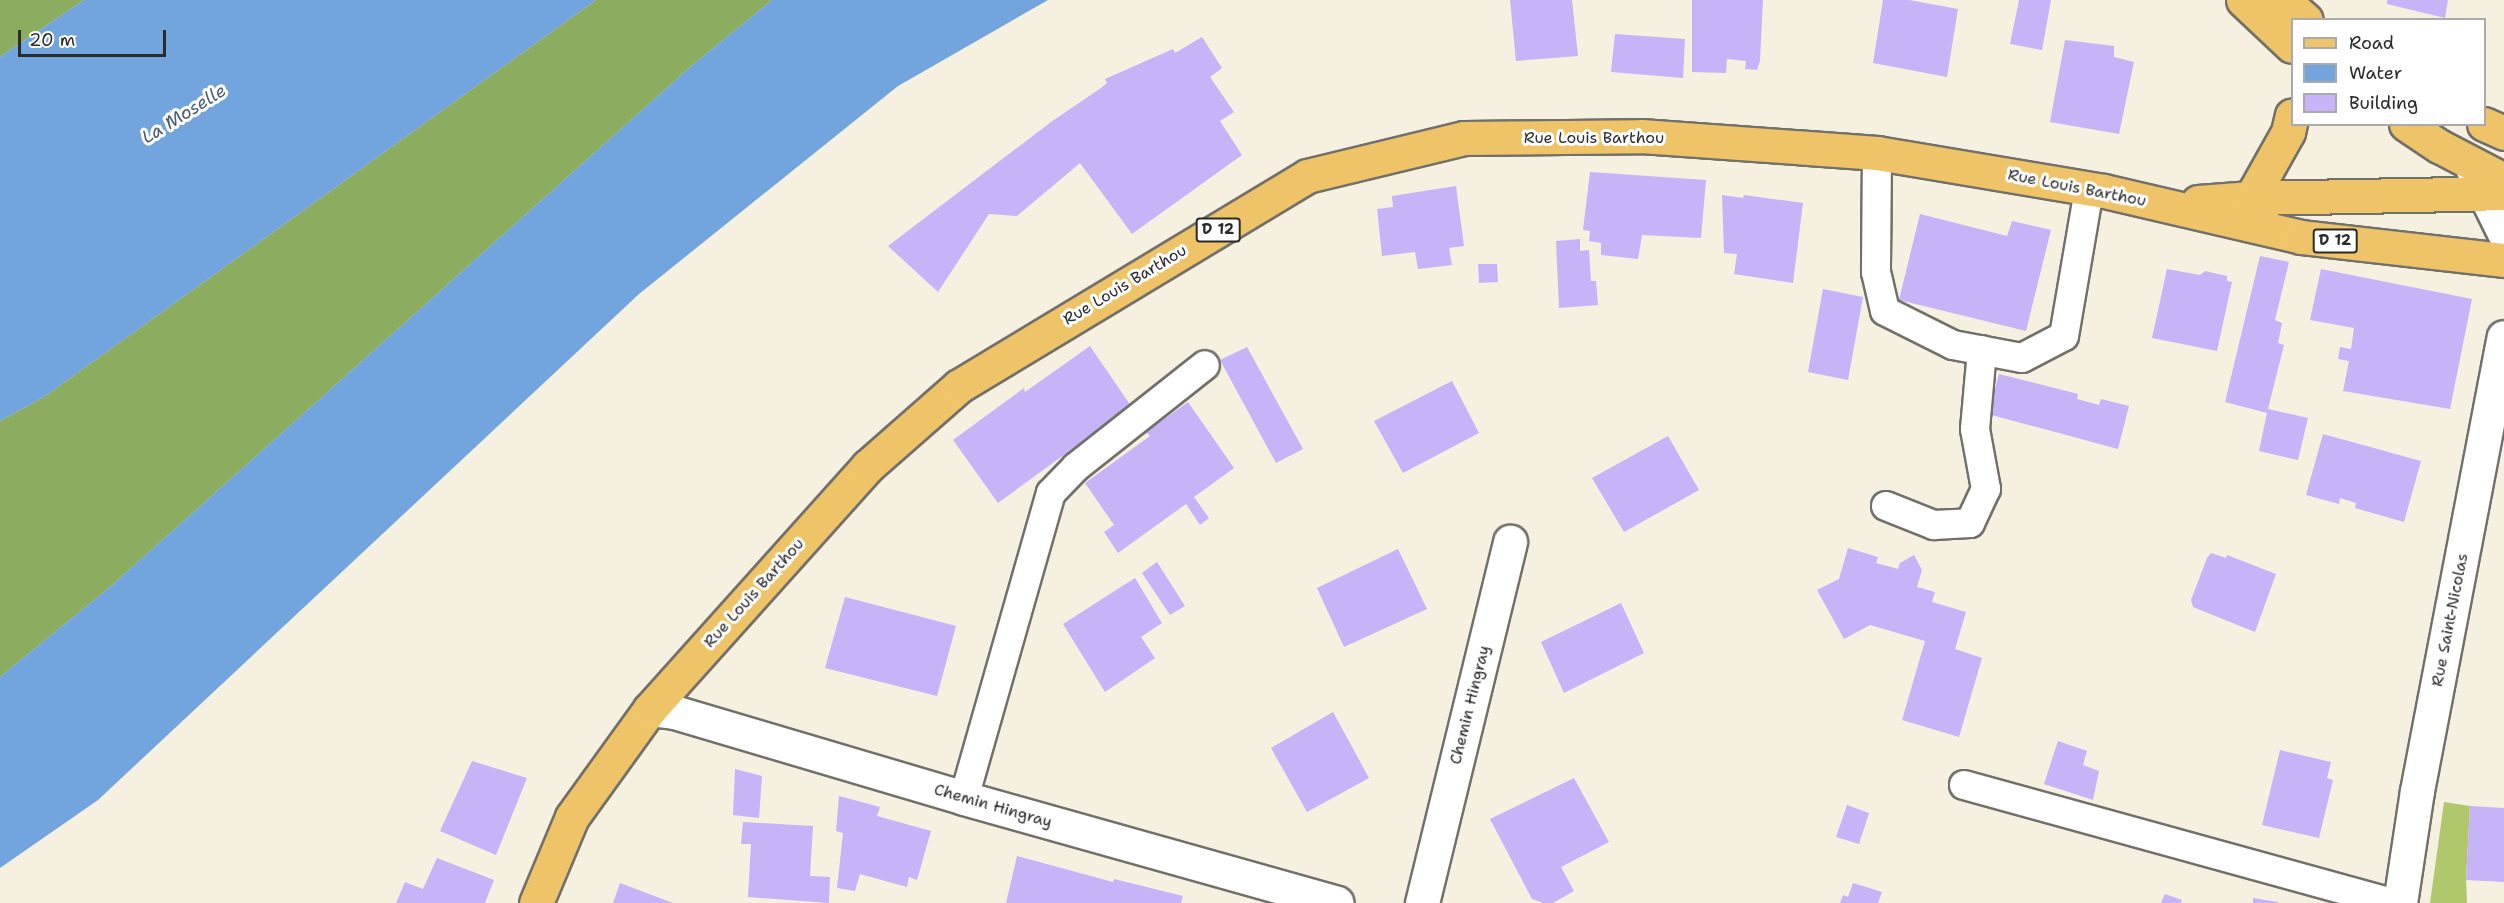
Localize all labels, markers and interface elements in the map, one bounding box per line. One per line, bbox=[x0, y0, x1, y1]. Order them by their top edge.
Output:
scale bar bbox=[21, 18, 170, 56]
legend bbox=[2291, 18, 2486, 126]
text: 20 m bbox=[29, 28, 75, 52]
text: Road bbox=[2349, 31, 2394, 55]
text: Water bbox=[2349, 61, 2402, 85]
water label: La Moselle bbox=[138, 80, 230, 148]
text: Building bbox=[2349, 91, 2418, 115]
street label: Rue Louis Barthou bbox=[1524, 128, 1664, 148]
street label: Rue Louis Barthou bbox=[2006, 165, 2148, 211]
road number: D 12 bbox=[1196, 218, 1240, 242]
road number: D 12 bbox=[2312, 229, 2358, 253]
street label: Rue Louis Barthou bbox=[1060, 241, 1190, 329]
street label: Rue Louis Barthou bbox=[700, 534, 808, 652]
street label: Rue Saint-Nicolas bbox=[2428, 552, 2472, 688]
street label: Chemin Hingray bbox=[1446, 644, 1494, 766]
street label: Chemin Hingray bbox=[932, 780, 1054, 832]

